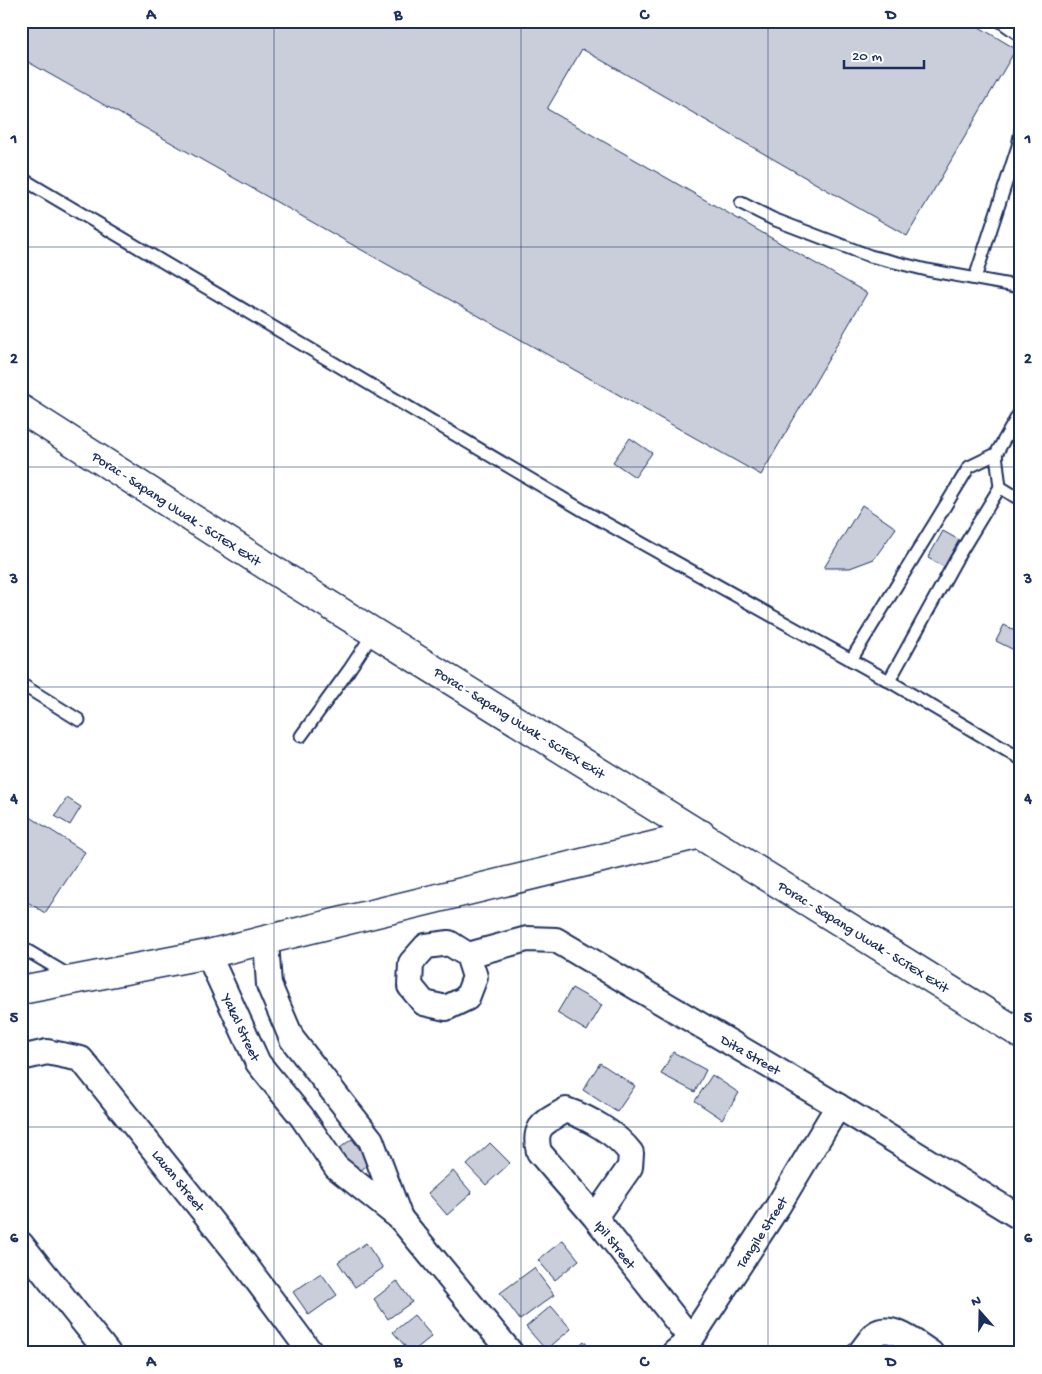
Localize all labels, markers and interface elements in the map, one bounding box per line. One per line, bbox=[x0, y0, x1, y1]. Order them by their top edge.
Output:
text: A bbox=[145, 7, 157, 26]
text: B bbox=[393, 7, 403, 26]
text: C bbox=[639, 7, 650, 26]
text: D bbox=[884, 7, 897, 26]
scale bar bbox=[844, 38, 924, 70]
text: 20 m bbox=[852, 48, 882, 66]
text: 1 bbox=[10, 131, 17, 150]
text: 1 bbox=[1024, 131, 1031, 150]
text: 2 bbox=[10, 351, 18, 370]
text: 2 bbox=[1024, 351, 1032, 370]
street label: Porac - Sapang Uwak - SCTEX Exit bbox=[87, 448, 264, 572]
text: 3 bbox=[9, 571, 18, 590]
text: 3 bbox=[1023, 571, 1032, 590]
street label: Porac - Sapang Uwak - SCTEX Exit bbox=[429, 664, 608, 784]
text: 4 bbox=[9, 791, 18, 810]
text: 4 bbox=[1023, 791, 1032, 810]
street label: Porac - Sapang Uwak - SCTEX Exit bbox=[773, 878, 952, 998]
street label: Yakal Street bbox=[216, 990, 263, 1065]
text: 5 bbox=[10, 1010, 19, 1029]
text: 5 bbox=[1024, 1010, 1033, 1029]
street label: Dita Street bbox=[716, 1032, 784, 1081]
street label: Lauan Street bbox=[147, 1147, 208, 1217]
street label: Tangile Street bbox=[733, 1193, 793, 1273]
street label: Ipil Street bbox=[590, 1218, 639, 1274]
text: 6 bbox=[10, 1230, 19, 1249]
text: 6 bbox=[1024, 1230, 1033, 1249]
north arrow bbox=[954, 1286, 1004, 1336]
text: N bbox=[969, 1293, 984, 1312]
text: A bbox=[145, 1354, 157, 1373]
text: B bbox=[393, 1354, 403, 1373]
text: C bbox=[639, 1354, 650, 1373]
text: D bbox=[884, 1354, 897, 1373]

